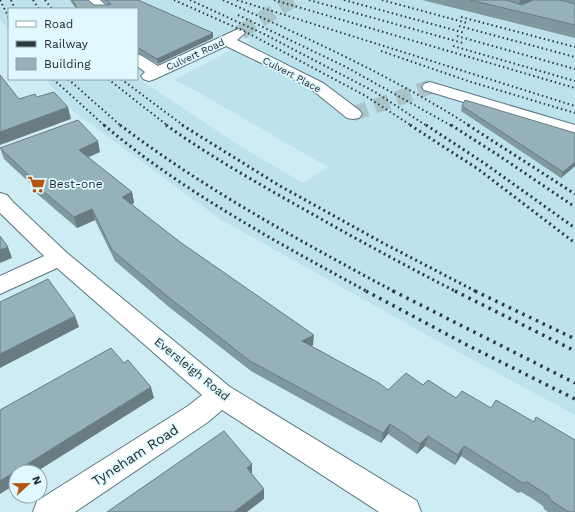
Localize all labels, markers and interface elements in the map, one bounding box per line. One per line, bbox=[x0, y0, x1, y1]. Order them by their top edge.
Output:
legend bbox=[8, 8, 138, 80]
text: Road bbox=[44, 17, 73, 31]
street label: Culvert Road bbox=[164, 36, 226, 73]
text: Railway bbox=[44, 37, 89, 51]
street label: Culvert Place bbox=[261, 54, 323, 95]
text: Building bbox=[44, 57, 91, 71]
supermarket icon: Best-one bbox=[26, 174, 46, 194]
place label: Best-one bbox=[49, 177, 103, 191]
street label: Eversleigh Road bbox=[152, 334, 232, 404]
street label: Tyneham Road bbox=[89, 421, 181, 489]
north arrow bbox=[8, 464, 48, 504]
text: N bbox=[29, 474, 44, 487]

